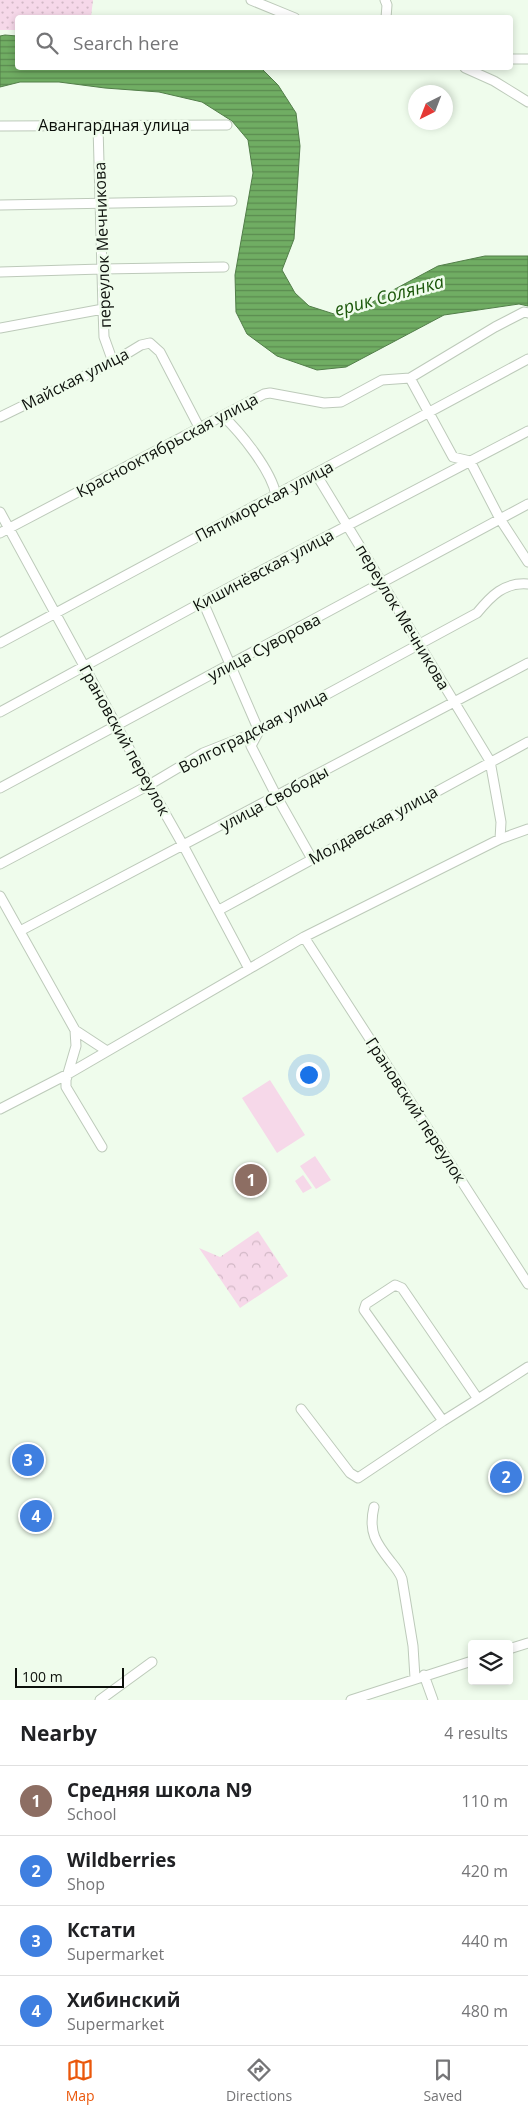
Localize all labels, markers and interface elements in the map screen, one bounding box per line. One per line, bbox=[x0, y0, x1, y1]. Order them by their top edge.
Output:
search box bbox=[15, 15, 513, 70]
icon: search bbox=[33, 29, 61, 57]
text: Search here bbox=[73, 30, 179, 56]
north arrow bbox=[408, 85, 453, 130]
street label: Авангардная улица bbox=[38, 114, 190, 136]
street label: переулок Мечникова bbox=[88, 162, 116, 328]
water label: ерик Солянка bbox=[332, 269, 446, 321]
street label: Майская улица bbox=[18, 343, 132, 415]
street label: Краснооктябрьская улица bbox=[72, 388, 262, 502]
street label: Пятиморская улица bbox=[191, 455, 337, 547]
street label: Кишинёвская улица bbox=[189, 524, 337, 616]
street label: переулок Мечникова bbox=[351, 540, 455, 694]
street label: улица Суворова bbox=[204, 608, 324, 686]
street label: Грановский переулок bbox=[74, 661, 176, 820]
street label: Волгоградская улица bbox=[175, 684, 331, 778]
street label: улица Свободы bbox=[216, 760, 332, 836]
street label: Молдавская улица bbox=[304, 780, 442, 870]
street label: Грановский переулок bbox=[361, 1033, 472, 1188]
your location bbox=[296, 1062, 322, 1088]
pin: 1 bbox=[235, 1161, 267, 1199]
pin: 3 bbox=[12, 1441, 44, 1479]
pin: 2 bbox=[490, 1458, 522, 1496]
pin: 4 bbox=[20, 1497, 52, 1535]
map controls bbox=[468, 1640, 513, 1685]
button: layers bbox=[468, 1640, 513, 1685]
scale bar bbox=[15, 1665, 124, 1688]
text: 100 m bbox=[22, 1667, 63, 1686]
text: Nearby bbox=[20, 1719, 97, 1747]
text: 4 results bbox=[444, 1722, 508, 1744]
text: Средняя школа N9 bbox=[67, 1777, 252, 1803]
text: 1 bbox=[31, 1790, 41, 1812]
text: 110 m bbox=[462, 1790, 508, 1812]
text: School bbox=[67, 1803, 117, 1825]
text: Wildberries bbox=[67, 1847, 176, 1873]
text: 2 bbox=[31, 1860, 41, 1882]
text: 420 m bbox=[462, 1860, 508, 1882]
text: Shop bbox=[67, 1873, 105, 1895]
text: Кстати bbox=[67, 1917, 136, 1943]
text: 3 bbox=[31, 1930, 41, 1952]
text: 440 m bbox=[462, 1930, 508, 1952]
text: Supermarket bbox=[67, 1943, 164, 1965]
text: Хибинский bbox=[67, 1987, 180, 2013]
text: 4 bbox=[31, 2000, 41, 2022]
text: 480 m bbox=[462, 2000, 508, 2022]
text: Supermarket bbox=[67, 2013, 164, 2035]
tab: Map bbox=[66, 2056, 95, 2105]
tab: Directions bbox=[226, 2056, 292, 2105]
tab: Saved bbox=[423, 2056, 462, 2105]

